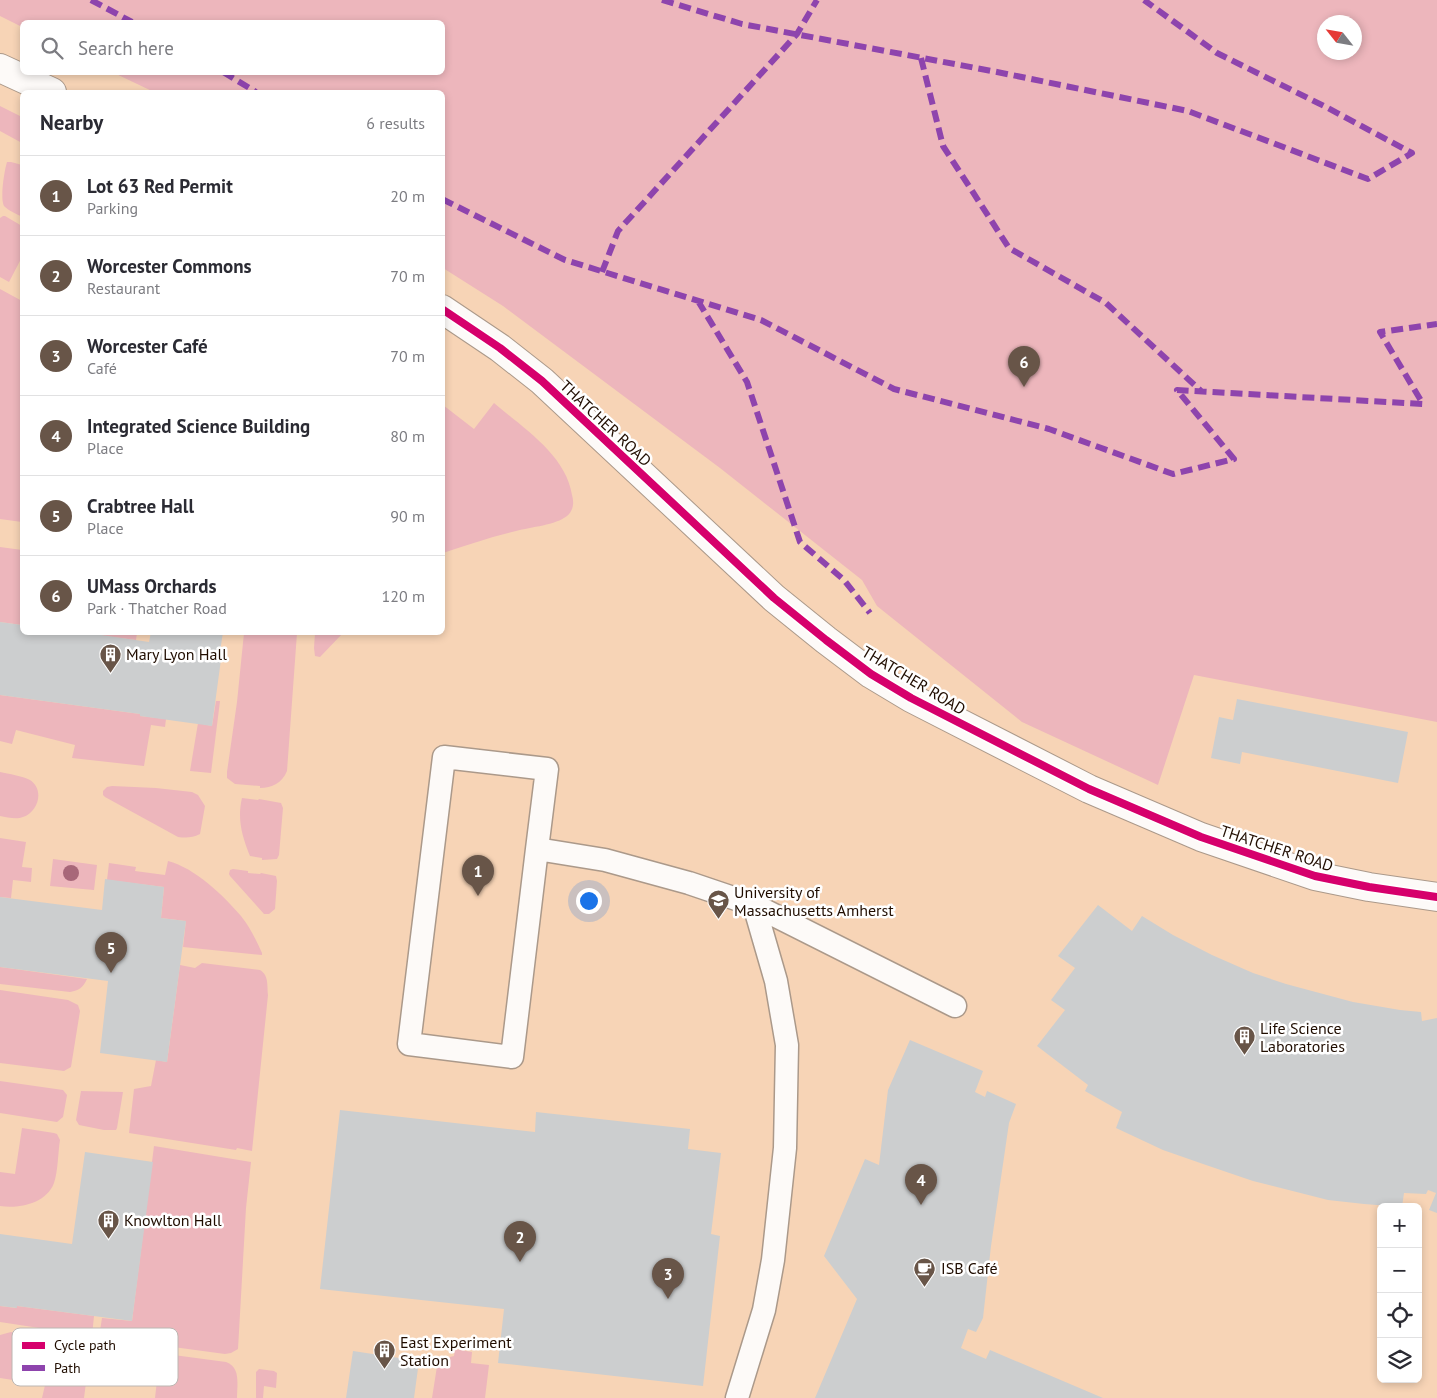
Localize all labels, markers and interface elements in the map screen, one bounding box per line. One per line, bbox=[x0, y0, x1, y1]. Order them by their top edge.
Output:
north arrow bbox=[1317, 15, 1362, 60]
search box bbox=[20, 20, 445, 75]
icon: search bbox=[38, 34, 66, 62]
text: Search here bbox=[78, 36, 174, 60]
text: Nearby bbox=[40, 109, 103, 136]
text: 6 results bbox=[366, 113, 425, 133]
text: Lot 63 Red Permit bbox=[87, 174, 233, 198]
text: 1 bbox=[51, 186, 61, 206]
text: 20 m bbox=[390, 186, 425, 206]
text: Parking bbox=[87, 198, 138, 218]
text: Worcester Commons bbox=[87, 254, 252, 278]
text: 2 bbox=[51, 266, 61, 286]
text: 70 m bbox=[390, 266, 425, 286]
text: Restaurant bbox=[87, 278, 160, 298]
text: Worcester Café bbox=[87, 334, 208, 358]
text: 3 bbox=[51, 346, 61, 366]
text: 70 m bbox=[390, 346, 425, 366]
pin: 6 bbox=[1008, 346, 1040, 387]
text: Café bbox=[87, 358, 117, 378]
street label: THATCHER ROAD bbox=[556, 376, 656, 470]
text: Integrated Science Building bbox=[87, 414, 310, 438]
text: 4 bbox=[51, 426, 61, 446]
text: 80 m bbox=[390, 426, 425, 446]
text: Place bbox=[87, 438, 124, 458]
text: Crabtree Hall bbox=[87, 494, 194, 518]
text: 5 bbox=[51, 506, 61, 526]
text: 90 m bbox=[390, 506, 425, 526]
text: Place bbox=[87, 518, 124, 538]
text: UMass Orchards bbox=[87, 574, 216, 598]
text: 6 bbox=[51, 586, 61, 606]
text: 120 m bbox=[382, 586, 425, 606]
text: Park · Thatcher Road bbox=[87, 598, 227, 618]
street label: THATCHER ROAD bbox=[858, 641, 970, 719]
building icon: Mary Lyon Hall bbox=[98, 642, 122, 673]
place label: Mary Lyon Hall bbox=[126, 644, 227, 664]
street label: THATCHER ROAD bbox=[1218, 820, 1336, 876]
pin: 1 bbox=[462, 855, 494, 896]
place label: University of Massachusetts Amherst bbox=[734, 882, 894, 920]
your location bbox=[576, 888, 602, 914]
school or university icon: University of Massachusetts Amherst bbox=[706, 889, 730, 920]
pin: 5 bbox=[95, 932, 127, 973]
place label: Life Science Laboratories bbox=[1260, 1018, 1345, 1056]
building icon: Life Science Laboratories bbox=[1232, 1025, 1256, 1056]
pin: 4 bbox=[905, 1164, 937, 1205]
map controls bbox=[1377, 1203, 1422, 1383]
button: + bbox=[1377, 1203, 1422, 1248]
building icon: Knowlton Hall bbox=[96, 1208, 120, 1239]
place label: Knowlton Hall bbox=[124, 1210, 222, 1230]
pin: 2 bbox=[504, 1221, 536, 1262]
button: − bbox=[1377, 1248, 1422, 1293]
cafe icon: ISB Café bbox=[913, 1256, 937, 1287]
pin: 3 bbox=[652, 1258, 684, 1299]
place label: ISB Café bbox=[941, 1258, 998, 1278]
button: locate bbox=[1377, 1293, 1422, 1338]
legend bbox=[12, 1328, 178, 1386]
place label: East Experiment Station bbox=[400, 1332, 512, 1370]
text: Cycle path bbox=[54, 1336, 116, 1354]
button: layers bbox=[1377, 1338, 1422, 1383]
building icon: East Experiment Station bbox=[372, 1339, 396, 1370]
text: Path bbox=[54, 1359, 81, 1377]

